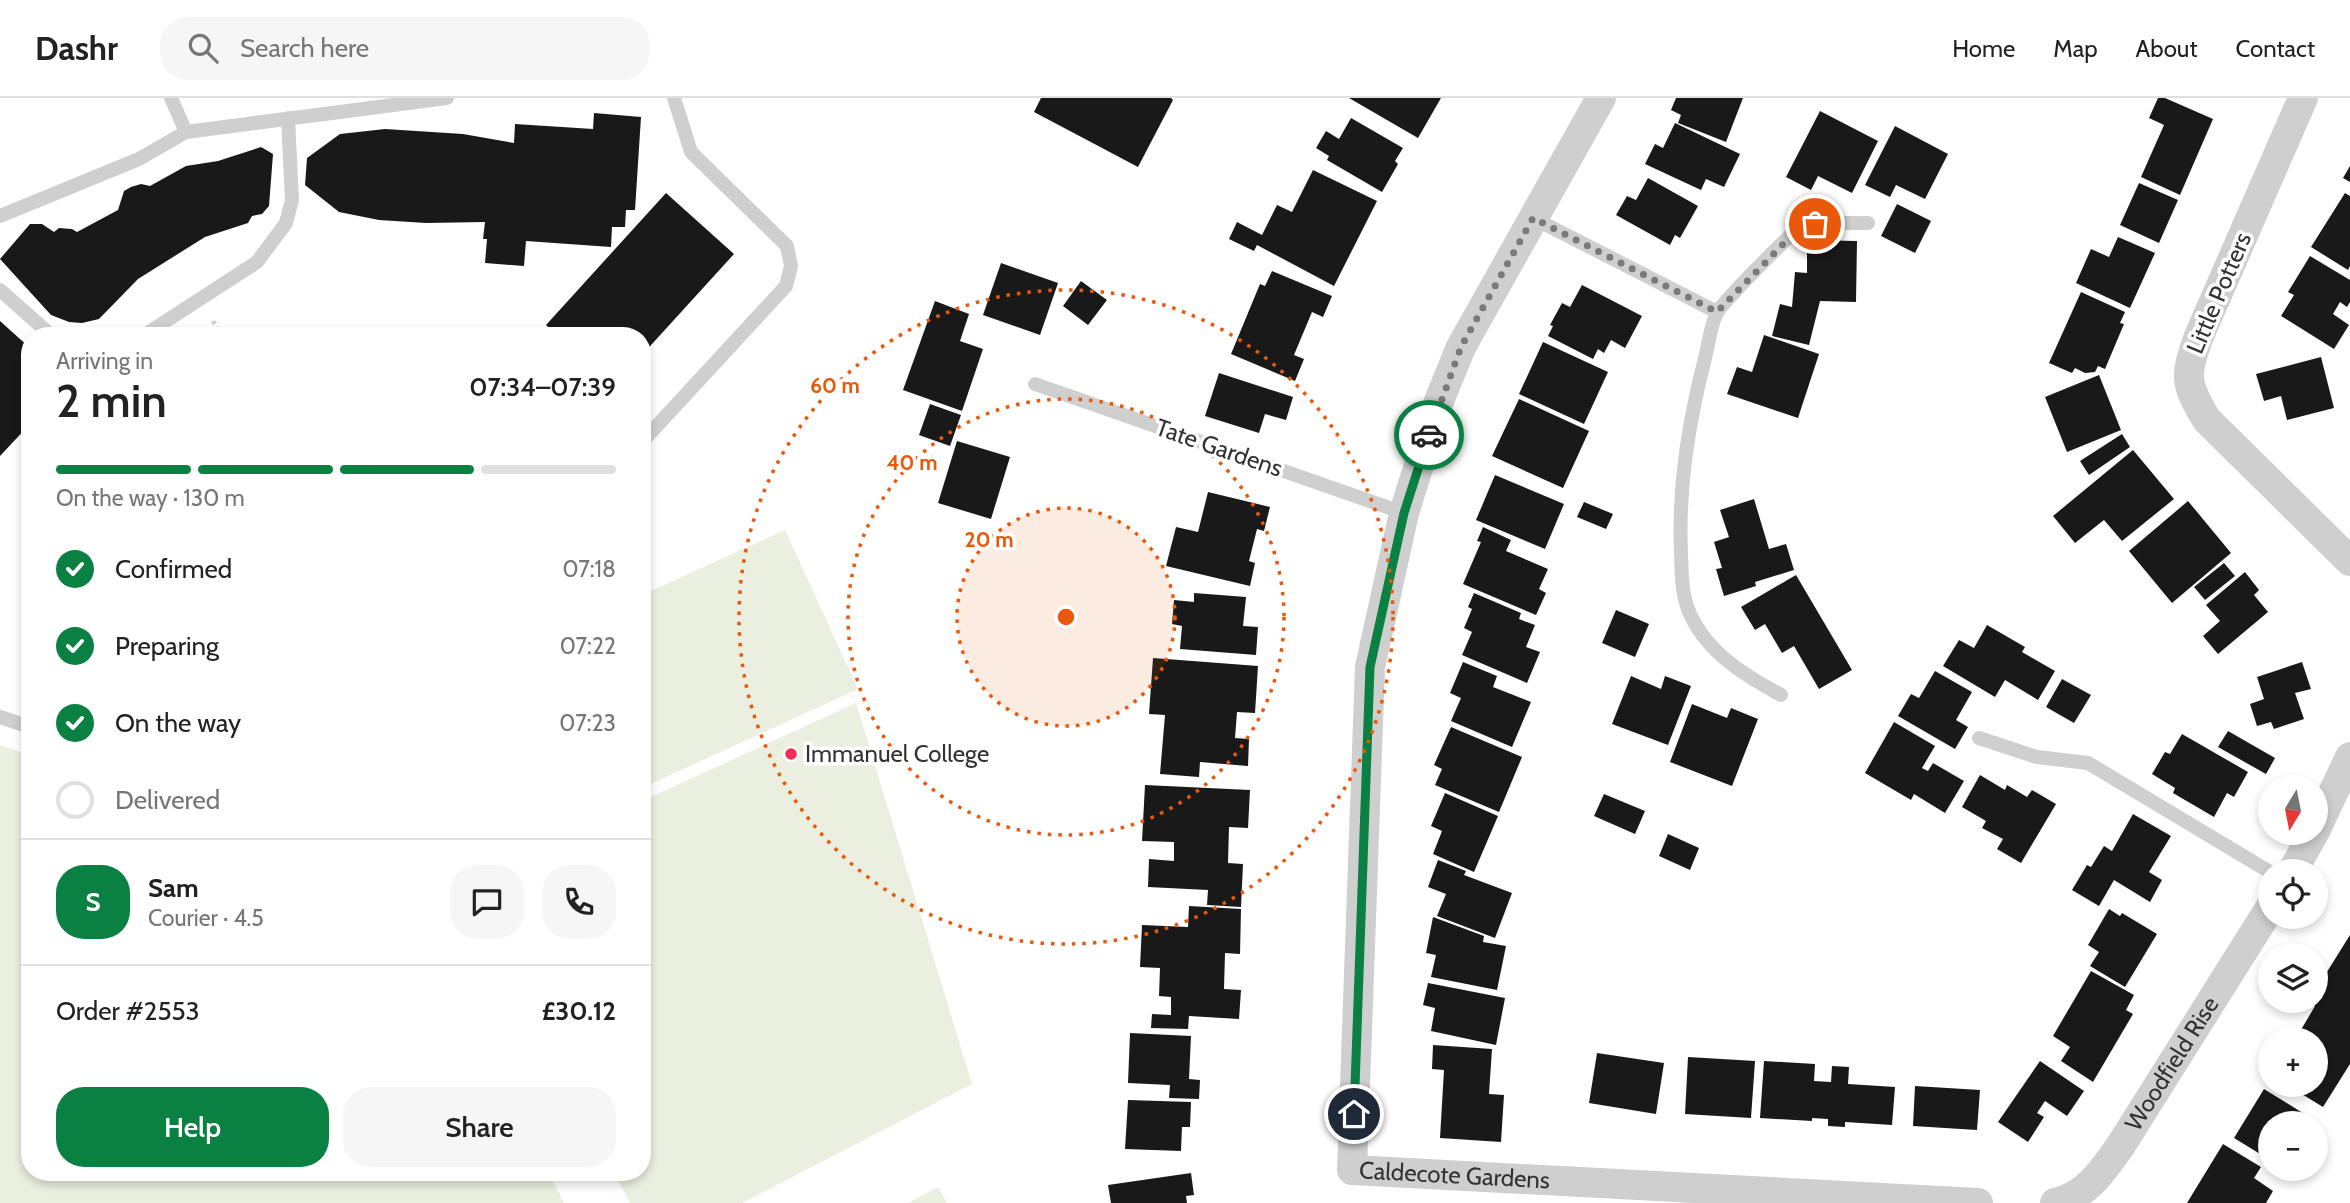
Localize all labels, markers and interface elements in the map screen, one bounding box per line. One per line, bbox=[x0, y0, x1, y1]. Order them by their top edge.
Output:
search box bbox=[160, 17, 650, 80]
text: Dashr bbox=[35, 28, 118, 68]
icon: search bbox=[184, 29, 222, 67]
text: Search here bbox=[240, 32, 369, 64]
text: Home bbox=[1952, 34, 2015, 63]
text: Map bbox=[2053, 34, 2098, 63]
text: About bbox=[2136, 34, 2198, 63]
text: Contact bbox=[2236, 34, 2315, 63]
pin bbox=[1785, 194, 1845, 254]
icon: bag bbox=[1796, 205, 1834, 243]
street label: Little Potters bbox=[2180, 228, 2257, 358]
text: Arriving in bbox=[56, 347, 153, 375]
text: 07:34–07:39 bbox=[469, 371, 616, 403]
text: 2 min bbox=[56, 373, 167, 429]
text: 60 m bbox=[810, 373, 860, 398]
courier bbox=[1394, 400, 1464, 470]
street label: Tate Gardens bbox=[1152, 412, 1286, 483]
icon: car bbox=[1410, 416, 1448, 454]
text: 40 m bbox=[887, 450, 937, 475]
text: On the way · 130 m bbox=[56, 484, 245, 512]
text: 20 m bbox=[965, 527, 1013, 552]
icon: check bbox=[56, 550, 94, 588]
text: Confirmed bbox=[115, 553, 232, 585]
text: 07:18 bbox=[562, 555, 616, 583]
centre of rings bbox=[1054, 605, 1078, 629]
icon: check bbox=[56, 627, 94, 665]
text: Preparing bbox=[115, 630, 219, 662]
text: 07:22 bbox=[560, 632, 616, 660]
icon: check bbox=[56, 704, 94, 742]
text: On the way bbox=[115, 707, 241, 739]
text: 07:23 bbox=[559, 709, 616, 737]
place label: Immanuel College bbox=[805, 739, 989, 768]
marker: Immanuel College bbox=[783, 746, 799, 762]
north arrow bbox=[2258, 775, 2328, 845]
map controls bbox=[2258, 775, 2328, 1181]
text: Delivered bbox=[115, 784, 220, 816]
button: locate bbox=[2258, 859, 2328, 929]
button: chat bbox=[450, 865, 524, 939]
button: phone bbox=[542, 865, 616, 939]
text: Sam bbox=[148, 872, 199, 904]
text: S bbox=[85, 886, 101, 918]
text: Courier · 4.5 bbox=[148, 904, 264, 932]
button: layers bbox=[2258, 943, 2328, 1013]
street label: Woodfield Rise bbox=[2119, 991, 2225, 1136]
text: Order #2553 bbox=[56, 995, 200, 1027]
text: £30.12 bbox=[542, 995, 616, 1027]
button: + bbox=[2258, 1027, 2328, 1097]
pin bbox=[1324, 1084, 1384, 1144]
button: Help bbox=[56, 1087, 329, 1167]
button: Share bbox=[343, 1087, 616, 1167]
icon: home bbox=[1335, 1095, 1373, 1133]
button: − bbox=[2258, 1111, 2328, 1181]
street label: Caldecote Gardens bbox=[1358, 1155, 1551, 1194]

